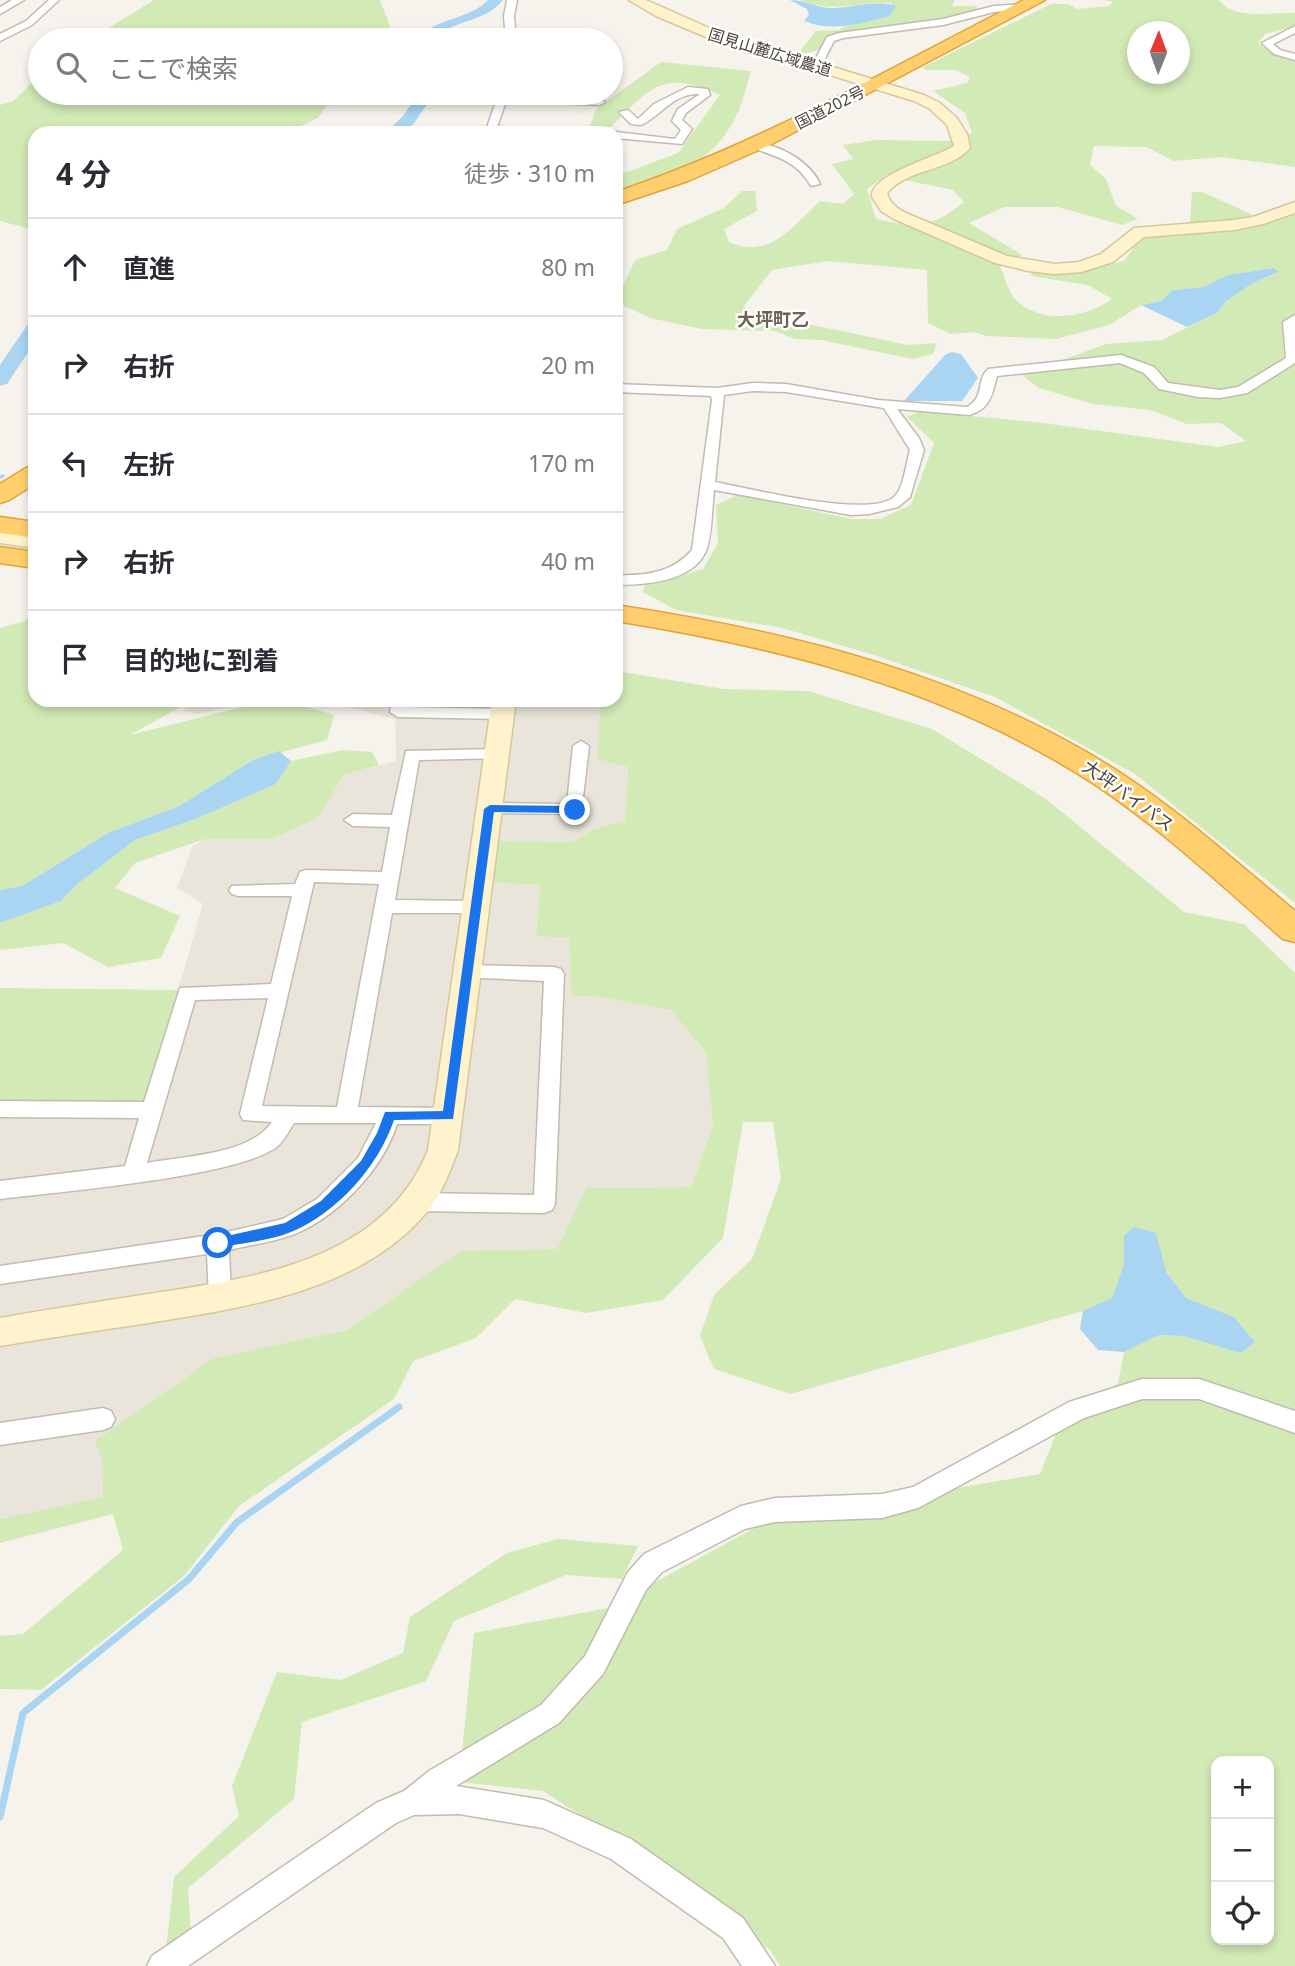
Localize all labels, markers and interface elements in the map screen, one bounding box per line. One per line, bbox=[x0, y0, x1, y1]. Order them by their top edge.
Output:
north arrow bbox=[1127, 21, 1190, 84]
street label: 国見山麓広域農道 bbox=[706, 23, 834, 81]
search box bbox=[28, 28, 623, 105]
icon: search bbox=[52, 48, 90, 86]
text: ここで検索 bbox=[108, 50, 238, 86]
street label: 国道202号 bbox=[791, 80, 869, 134]
text: 4 分 bbox=[56, 153, 111, 194]
text: 徒歩 · 310 m bbox=[464, 157, 595, 189]
icon: ahead bbox=[56, 248, 94, 286]
text: 直進 bbox=[123, 250, 175, 286]
text: 80 m bbox=[541, 251, 595, 283]
district label: 大坪町乙 bbox=[737, 307, 809, 331]
icon: right bbox=[56, 346, 94, 384]
text: 右折 bbox=[123, 348, 175, 384]
text: 20 m bbox=[541, 349, 595, 381]
icon: left bbox=[56, 444, 94, 482]
text: 左折 bbox=[123, 446, 175, 482]
text: 170 m bbox=[528, 447, 595, 479]
icon: right bbox=[56, 542, 94, 580]
text: 右折 bbox=[123, 544, 175, 580]
text: 40 m bbox=[541, 545, 595, 577]
icon: arrive bbox=[56, 640, 94, 678]
text: 目的地に到着 bbox=[123, 642, 279, 678]
street label: 大坪バイパス bbox=[1078, 754, 1179, 837]
route end bbox=[559, 794, 590, 825]
route start bbox=[202, 1227, 233, 1258]
map controls bbox=[1211, 1756, 1274, 1945]
button: + bbox=[1211, 1756, 1274, 1819]
button: − bbox=[1211, 1819, 1274, 1882]
button: locate bbox=[1211, 1882, 1274, 1945]

